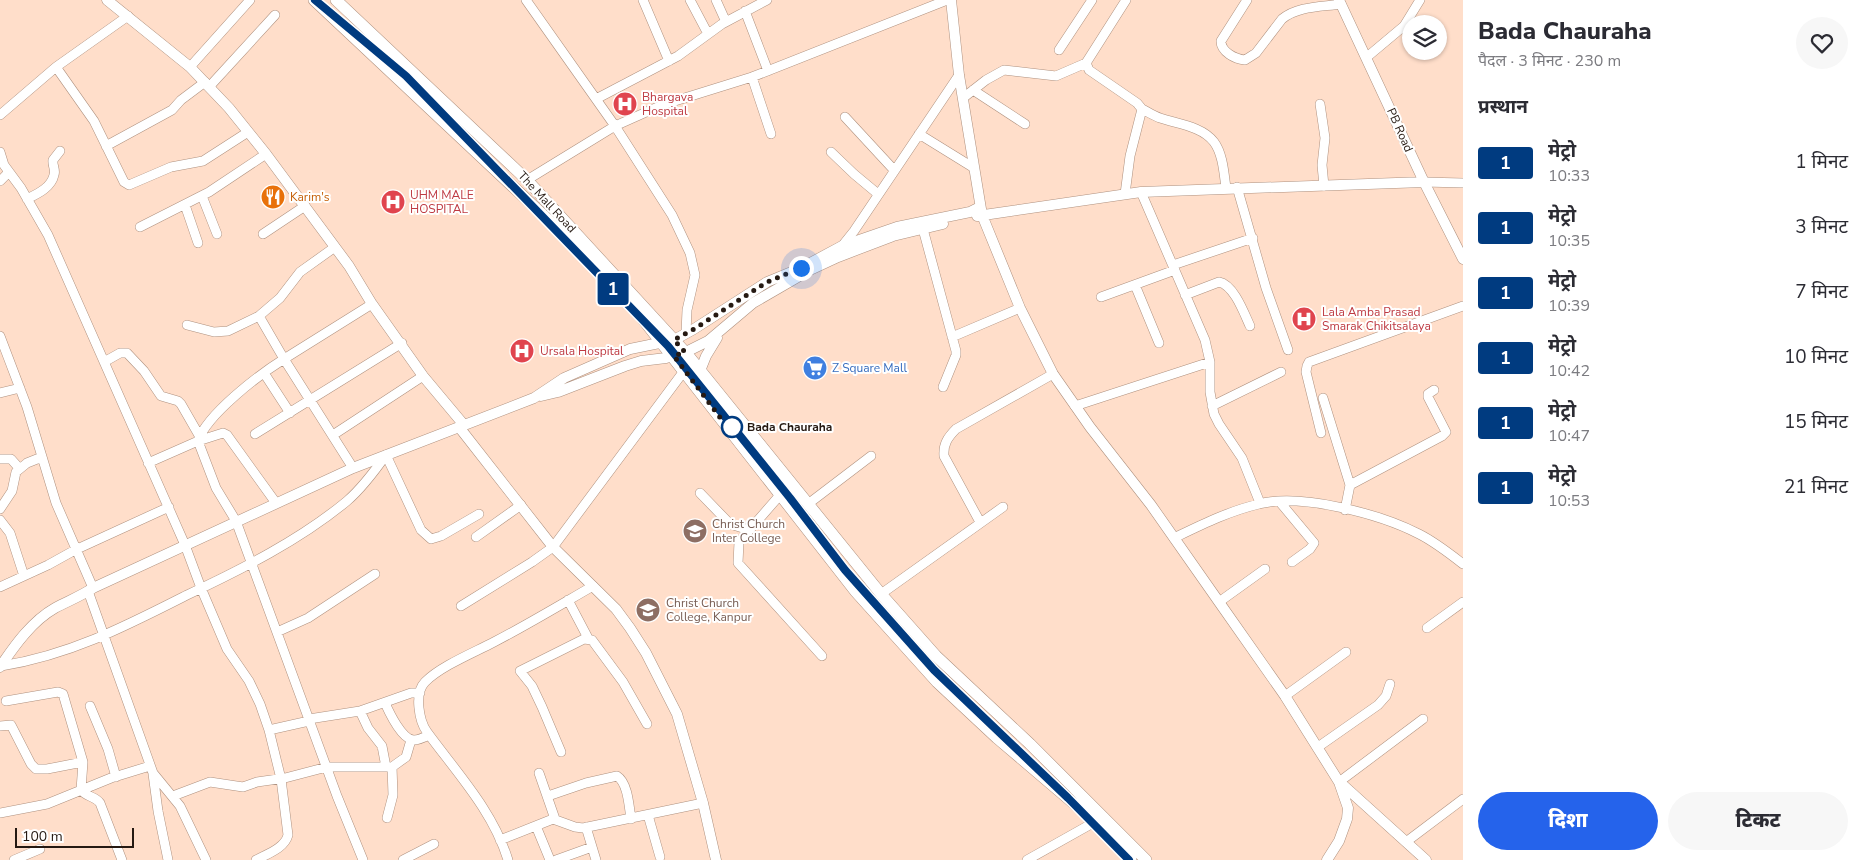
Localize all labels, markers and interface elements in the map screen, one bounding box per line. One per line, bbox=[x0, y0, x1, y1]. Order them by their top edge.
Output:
map controls bbox=[1402, 15, 1447, 60]
button: layers bbox=[1402, 15, 1447, 60]
text: Bada Chauraha bbox=[1478, 15, 1652, 47]
button: heart bbox=[1796, 17, 1848, 69]
text: पैदल · 3 मिनट · 230 m bbox=[1478, 50, 1621, 72]
place label: Bhargava Hospital bbox=[642, 89, 693, 119]
hospital icon: Bhargava Hospital bbox=[612, 91, 638, 117]
text: प्रस्थान bbox=[1478, 94, 1528, 120]
street label: PB Road bbox=[1383, 105, 1417, 155]
text: मेट्रो bbox=[1548, 138, 1576, 164]
text: 1 मिनट bbox=[1795, 149, 1848, 175]
text: 1 bbox=[1500, 151, 1511, 175]
text: 10:33 bbox=[1548, 165, 1590, 187]
street label: The Mall Road bbox=[514, 168, 580, 236]
restaurant icon: Karim's bbox=[260, 184, 286, 210]
place label: UHM MALE HOSPITAL bbox=[410, 187, 474, 217]
place label: Karim's bbox=[290, 189, 330, 205]
hospital icon: UHM MALE HOSPITAL bbox=[380, 189, 406, 215]
text: मेट्रो bbox=[1548, 203, 1576, 229]
text: 3 मिनट bbox=[1795, 214, 1848, 240]
text: 1 bbox=[1500, 216, 1511, 240]
text: 10:35 bbox=[1548, 230, 1590, 252]
your location bbox=[789, 256, 814, 281]
text: मेट्रो bbox=[1548, 268, 1576, 294]
line badge: 1 bbox=[597, 273, 629, 305]
text: 1 bbox=[608, 277, 618, 301]
text: 7 मिनट bbox=[1795, 279, 1848, 305]
text: 1 bbox=[1500, 281, 1511, 305]
text: 10:39 bbox=[1548, 295, 1590, 317]
place label: Lala Amba Prasad Smarak Chikitsalaya bbox=[1322, 304, 1431, 334]
hospital icon: Lala Amba Prasad Smarak Chikitsalaya bbox=[1291, 306, 1317, 332]
text: मेट्रो bbox=[1548, 333, 1576, 359]
hospital icon: Ursala Hospital bbox=[509, 338, 535, 364]
place label: Ursala Hospital bbox=[540, 343, 624, 359]
text: 10 मिनट bbox=[1784, 344, 1848, 370]
text: 1 bbox=[1500, 346, 1511, 370]
supermarket icon: Z Square Mall bbox=[802, 355, 828, 381]
place label: Z Square Mall bbox=[832, 360, 907, 376]
text: 10:42 bbox=[1548, 360, 1590, 382]
text: मेट्रो bbox=[1548, 398, 1576, 424]
text: 15 मिनट bbox=[1784, 409, 1848, 435]
text: 1 bbox=[1500, 411, 1511, 435]
marker: Bada Chauraha bbox=[721, 416, 743, 438]
place label: Bada Chauraha bbox=[747, 419, 832, 435]
text: 10:47 bbox=[1548, 425, 1590, 447]
text: मेट्रो bbox=[1548, 463, 1576, 489]
text: 21 मिनट bbox=[1784, 474, 1848, 500]
text: 1 bbox=[1500, 476, 1511, 500]
text: 10:53 bbox=[1548, 490, 1590, 512]
place label: Christ Church Inter College bbox=[712, 516, 785, 546]
school or university icon: Christ Church Inter College bbox=[682, 518, 708, 544]
place label: Christ Church College, Kanpur bbox=[666, 595, 752, 625]
school or university icon: Christ Church College, Kanpur bbox=[635, 597, 661, 623]
button: दिशा bbox=[1478, 792, 1658, 850]
button: टिकट bbox=[1668, 792, 1848, 850]
scale bar bbox=[15, 825, 134, 848]
text: 100 m bbox=[22, 827, 63, 846]

